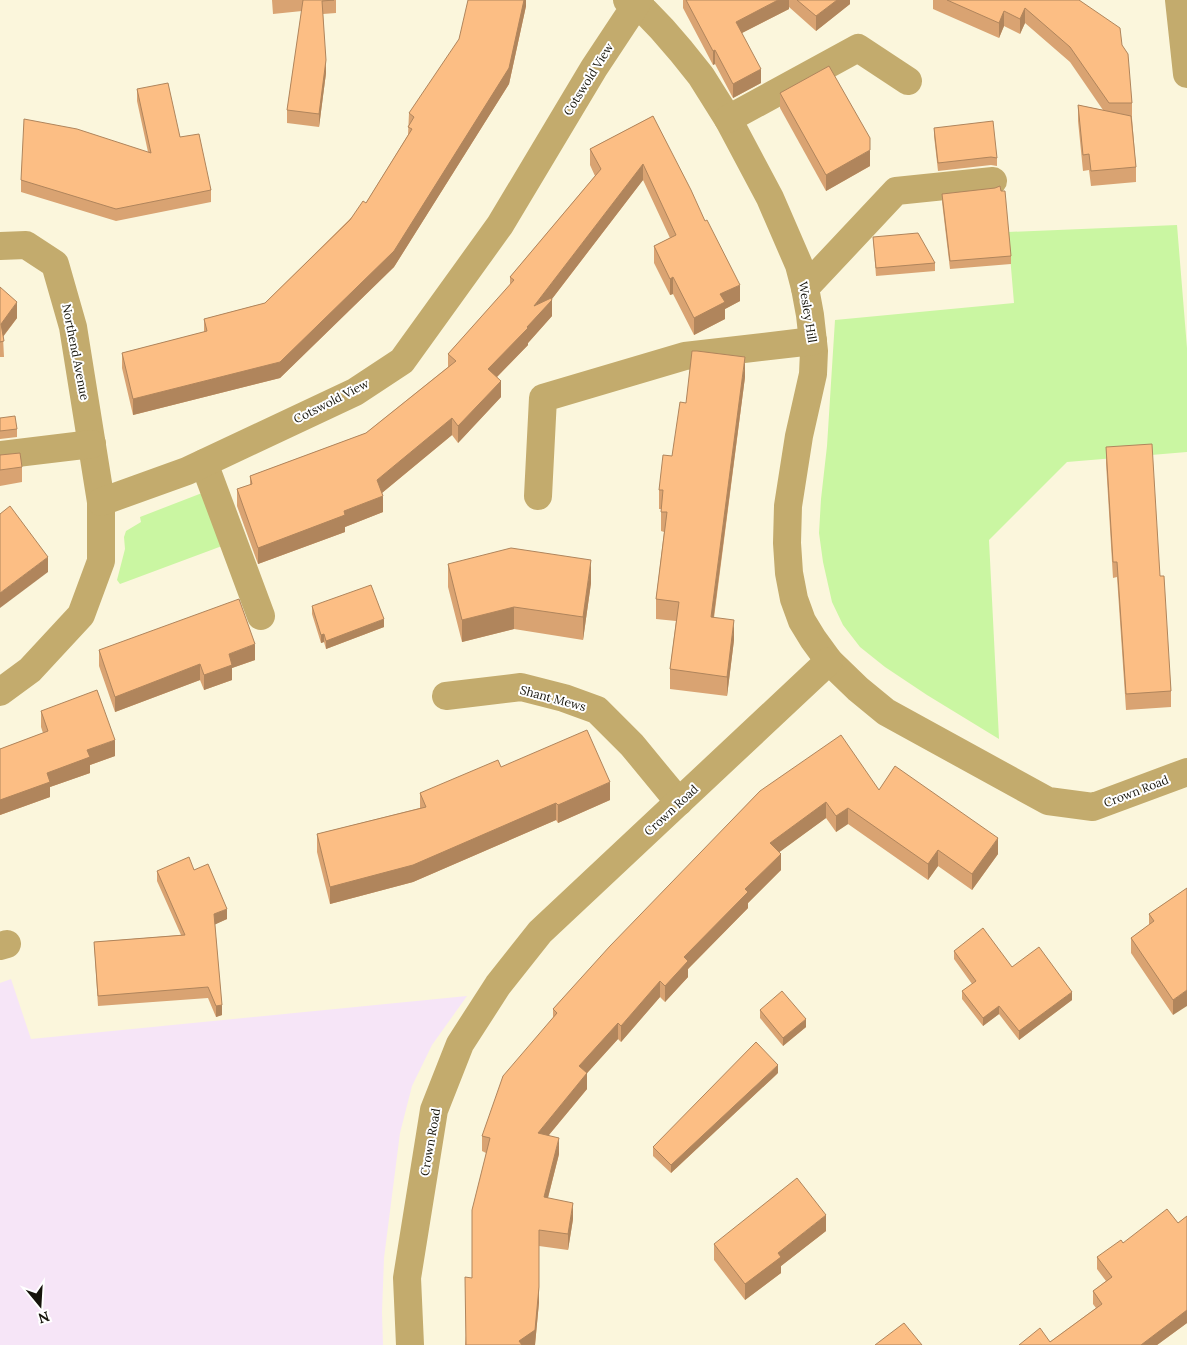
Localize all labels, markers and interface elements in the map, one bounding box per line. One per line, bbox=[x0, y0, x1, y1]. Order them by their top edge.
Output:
street label: Cotswold View bbox=[560, 40, 616, 118]
street label: Wesley Hill bbox=[796, 280, 820, 344]
street label: Northend Avenue bbox=[59, 302, 93, 402]
street label: Cotswold View bbox=[291, 375, 372, 426]
street label: Shant Mews bbox=[518, 682, 588, 714]
street label: Crown Road bbox=[1101, 772, 1171, 810]
street label: Crown Road bbox=[641, 781, 701, 839]
street label: Crown Road bbox=[417, 1107, 443, 1177]
north arrow bbox=[15, 1280, 65, 1330]
text: N bbox=[36, 1307, 52, 1328]

